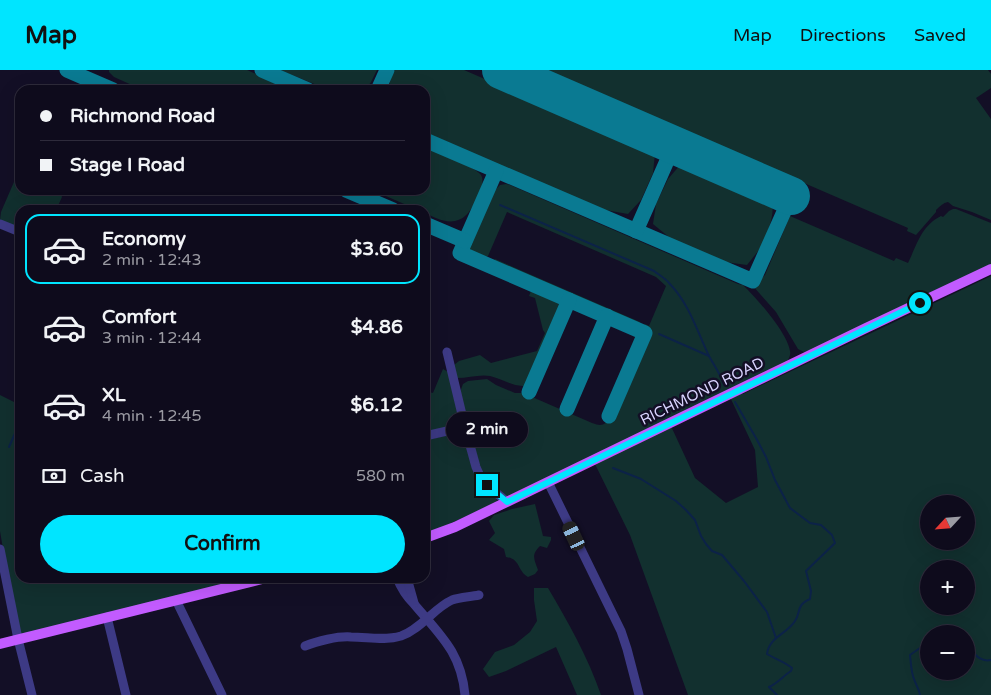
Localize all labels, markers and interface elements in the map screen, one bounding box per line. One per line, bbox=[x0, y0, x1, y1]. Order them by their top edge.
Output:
text: Map bbox=[25, 21, 77, 50]
text: Map bbox=[733, 24, 772, 46]
text: Directions bbox=[800, 24, 886, 46]
text: Saved bbox=[914, 24, 966, 46]
text: Richmond Road bbox=[70, 105, 215, 127]
text: Stage I Road bbox=[70, 154, 185, 176]
icon: car bbox=[42, 227, 87, 272]
text: Economy bbox=[102, 228, 186, 250]
text: $3.60 bbox=[351, 238, 403, 260]
text: 2 min · 12:43 bbox=[102, 250, 201, 270]
route start bbox=[909, 292, 931, 314]
icon: car bbox=[42, 305, 87, 350]
text: Comfort bbox=[102, 306, 176, 328]
text: $4.86 bbox=[351, 316, 403, 338]
text: 3 min · 12:44 bbox=[102, 328, 201, 348]
street label: RICHMOND ROAD bbox=[637, 353, 767, 429]
icon: car bbox=[42, 383, 87, 428]
text: XL bbox=[102, 384, 126, 406]
text: $6.12 bbox=[351, 394, 403, 416]
text: 4 min · 12:45 bbox=[102, 406, 201, 426]
callout: 2 min bbox=[446, 412, 528, 448]
text: 2 min bbox=[466, 419, 508, 439]
icon: cash bbox=[40, 462, 68, 490]
text: Cash bbox=[80, 465, 125, 487]
text: 580 m bbox=[356, 466, 405, 486]
route end bbox=[476, 474, 498, 496]
north arrow bbox=[920, 495, 975, 550]
map controls bbox=[920, 495, 975, 680]
button: Confirm bbox=[40, 515, 405, 573]
car bbox=[560, 519, 587, 553]
button: + bbox=[920, 560, 975, 615]
button: − bbox=[920, 625, 975, 680]

